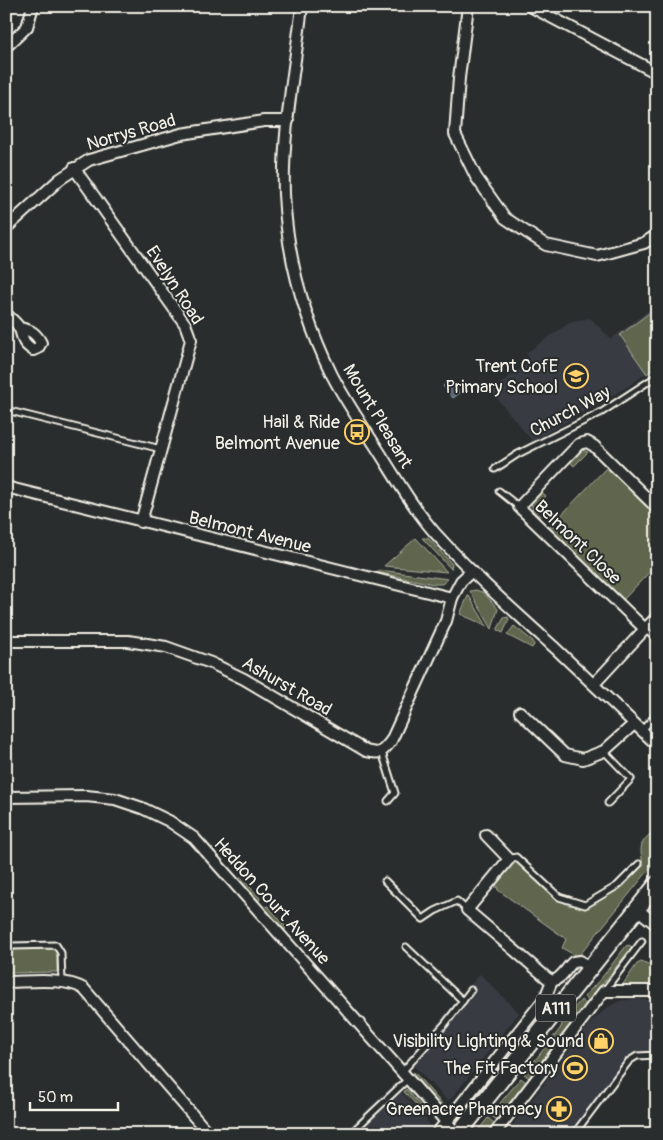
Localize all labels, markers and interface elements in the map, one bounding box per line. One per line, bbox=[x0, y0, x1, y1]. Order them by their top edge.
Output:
street label: Norrys Road bbox=[84, 109, 178, 156]
street label: Evelyn Road bbox=[141, 241, 209, 329]
place label: Trent CofE Primary School bbox=[445, 355, 558, 399]
street label: Mount Pleasant bbox=[337, 360, 418, 473]
school or university icon: Trent CofE Primary School bbox=[563, 363, 589, 389]
street label: Church Way bbox=[526, 380, 615, 442]
place label: Hail & Ride Belmont Avenue bbox=[215, 411, 340, 455]
bus stop icon: Hail & Ride Belmont Avenue bbox=[344, 419, 370, 445]
street label: Belmont Close bbox=[529, 495, 626, 590]
street label: Belmont Avenue bbox=[186, 506, 314, 559]
street label: Ashurst Road bbox=[238, 651, 336, 721]
street label: Heddon Court Avenue bbox=[208, 833, 335, 970]
road number: A111 bbox=[536, 994, 576, 1021]
shop icon: Visibility Lighting & Sound bbox=[588, 1028, 614, 1054]
place label: Visibility Lighting & Sound bbox=[393, 1030, 584, 1053]
sports icon: The Fit Factory bbox=[562, 1055, 588, 1081]
place label: The Fit Factory bbox=[443, 1057, 558, 1080]
scale bar bbox=[30, 1080, 118, 1112]
text: 50 m bbox=[38, 1088, 73, 1107]
pharmacy icon: Greenacre Pharmacy bbox=[546, 1096, 572, 1122]
place label: Greenacre Pharmacy bbox=[386, 1098, 542, 1121]

